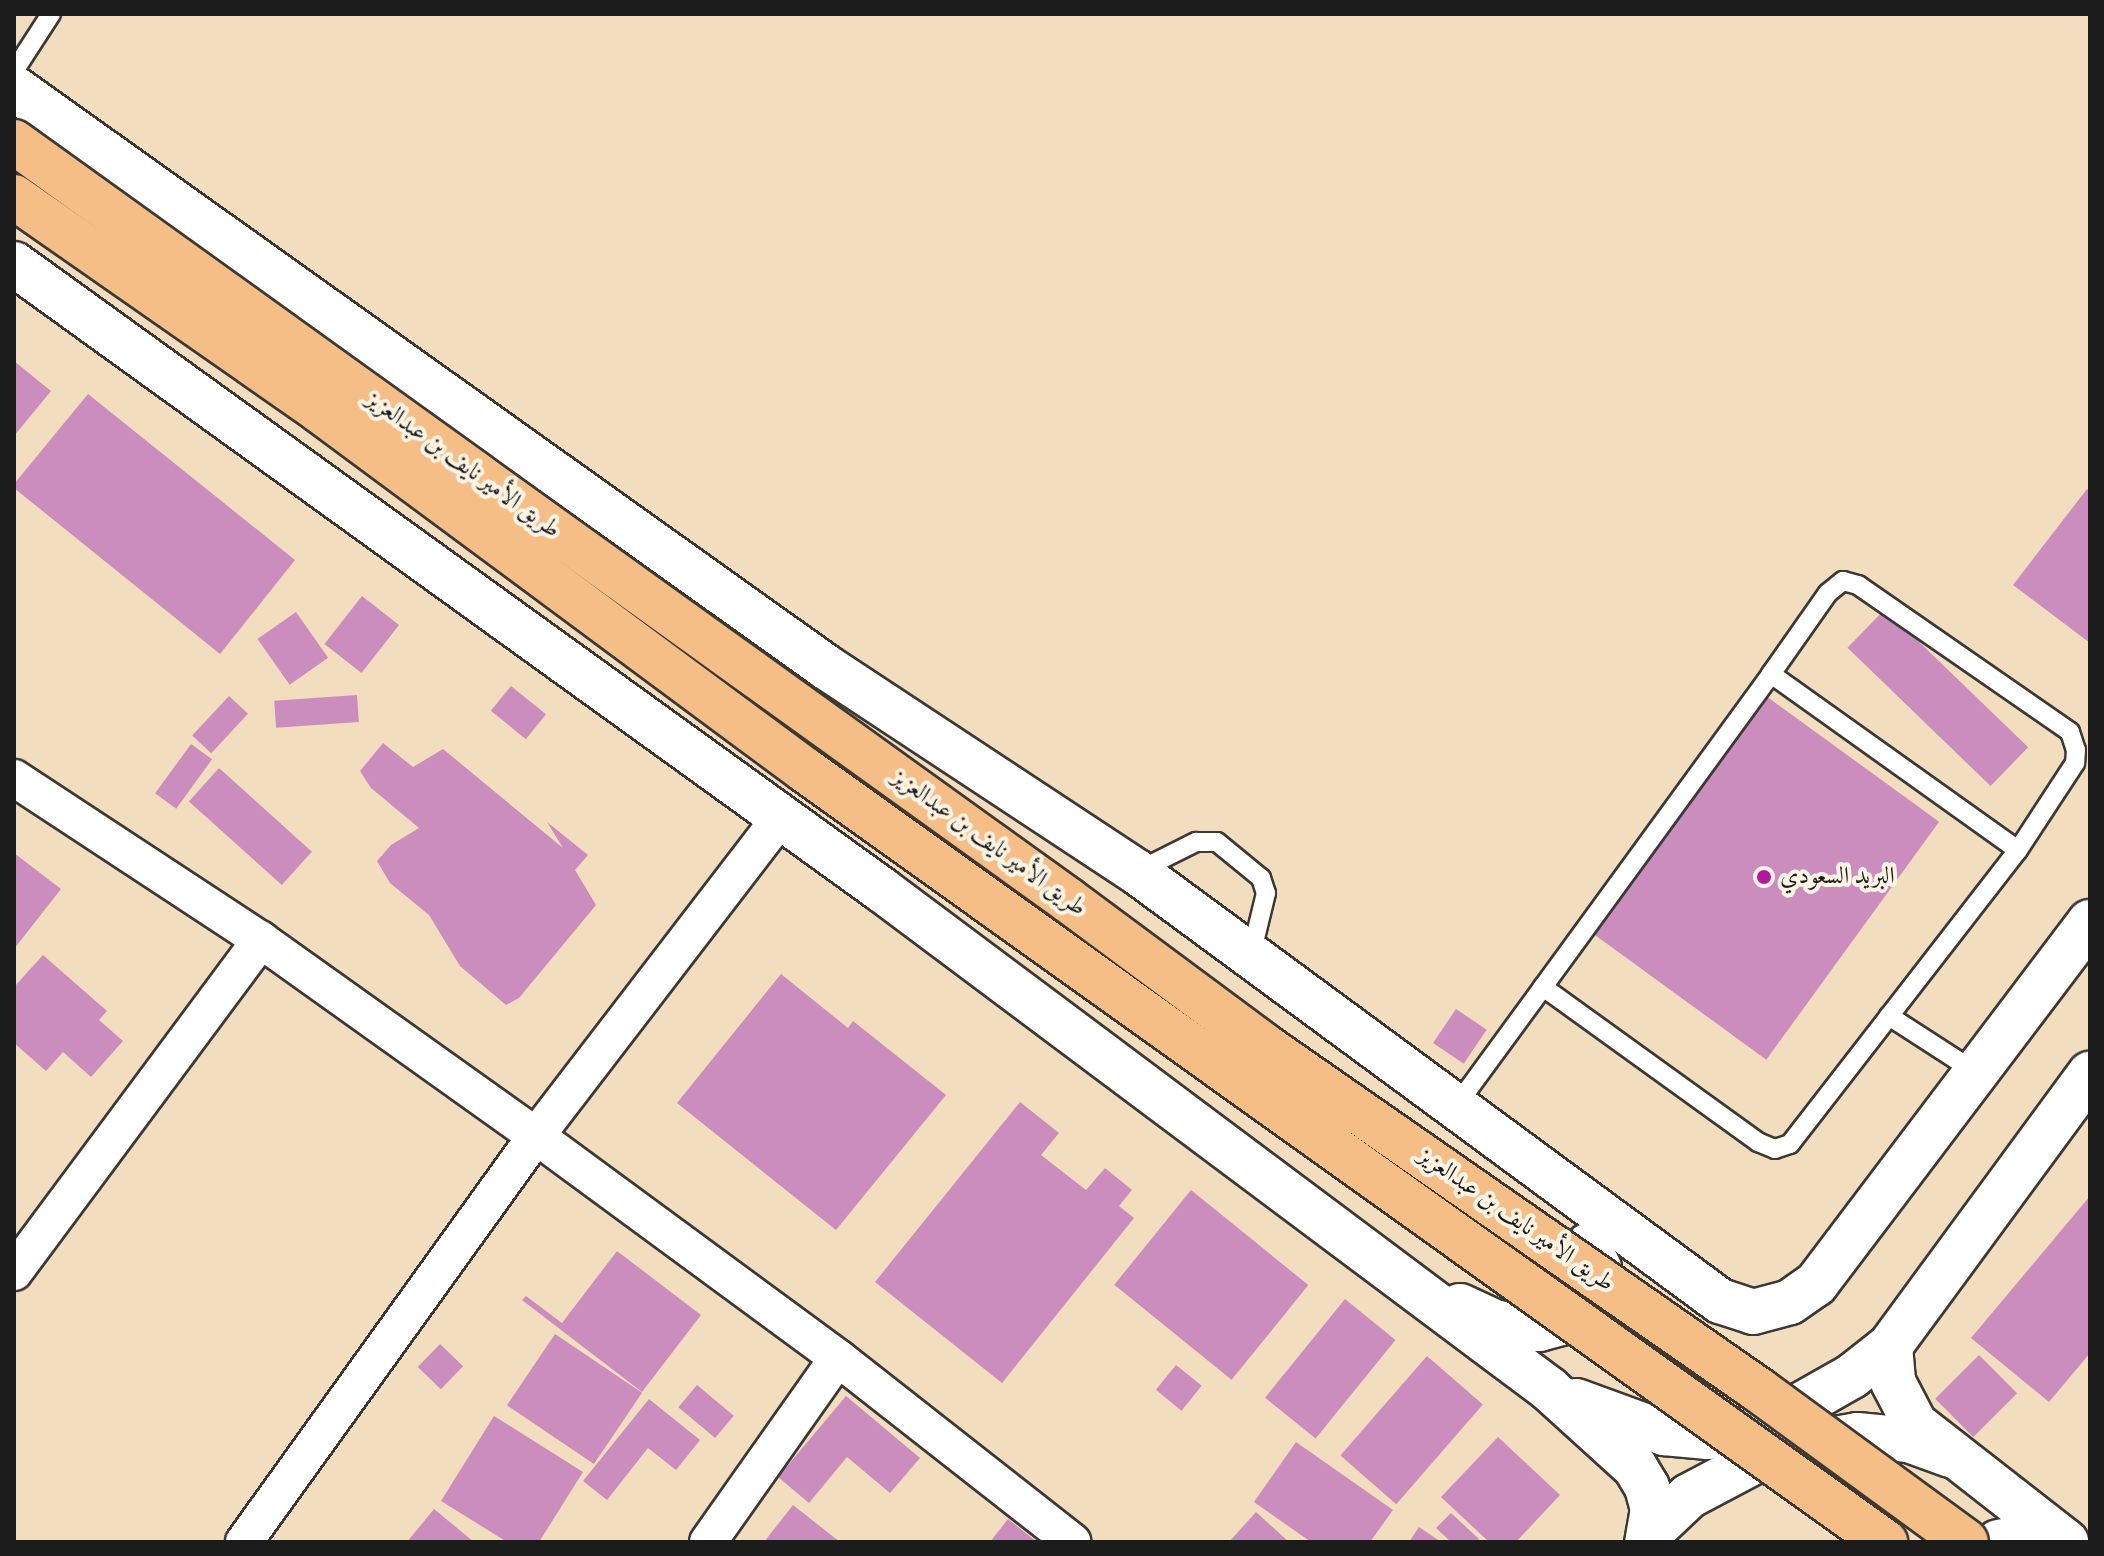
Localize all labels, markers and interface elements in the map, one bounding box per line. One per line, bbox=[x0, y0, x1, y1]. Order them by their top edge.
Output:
street label: طريق الأمير نايف بن عبدالعزيز bbox=[360, 385, 566, 545]
street label: طريق الأمير نايف بن عبدالعزيز bbox=[886, 763, 1092, 923]
place label: البريد السعودي bbox=[1780, 863, 1895, 891]
marker: البريد السعودي bbox=[1755, 868, 1773, 886]
street label: طريق الأمير نايف بن عبدالعزيز bbox=[1412, 1141, 1620, 1299]

